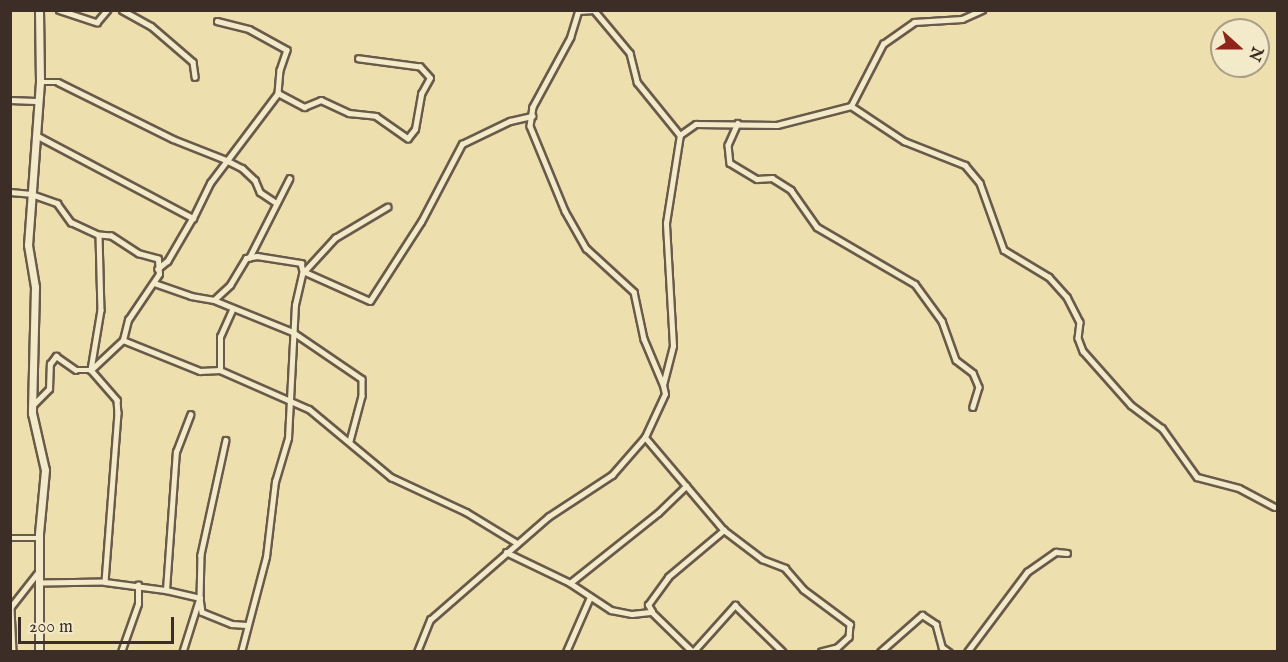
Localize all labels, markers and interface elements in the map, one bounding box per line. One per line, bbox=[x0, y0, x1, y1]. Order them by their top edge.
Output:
north arrow bbox=[1210, 18, 1270, 78]
text: N bbox=[1243, 44, 1267, 64]
scale bar bbox=[21, 605, 177, 643]
text: 200 m bbox=[29, 616, 73, 639]

